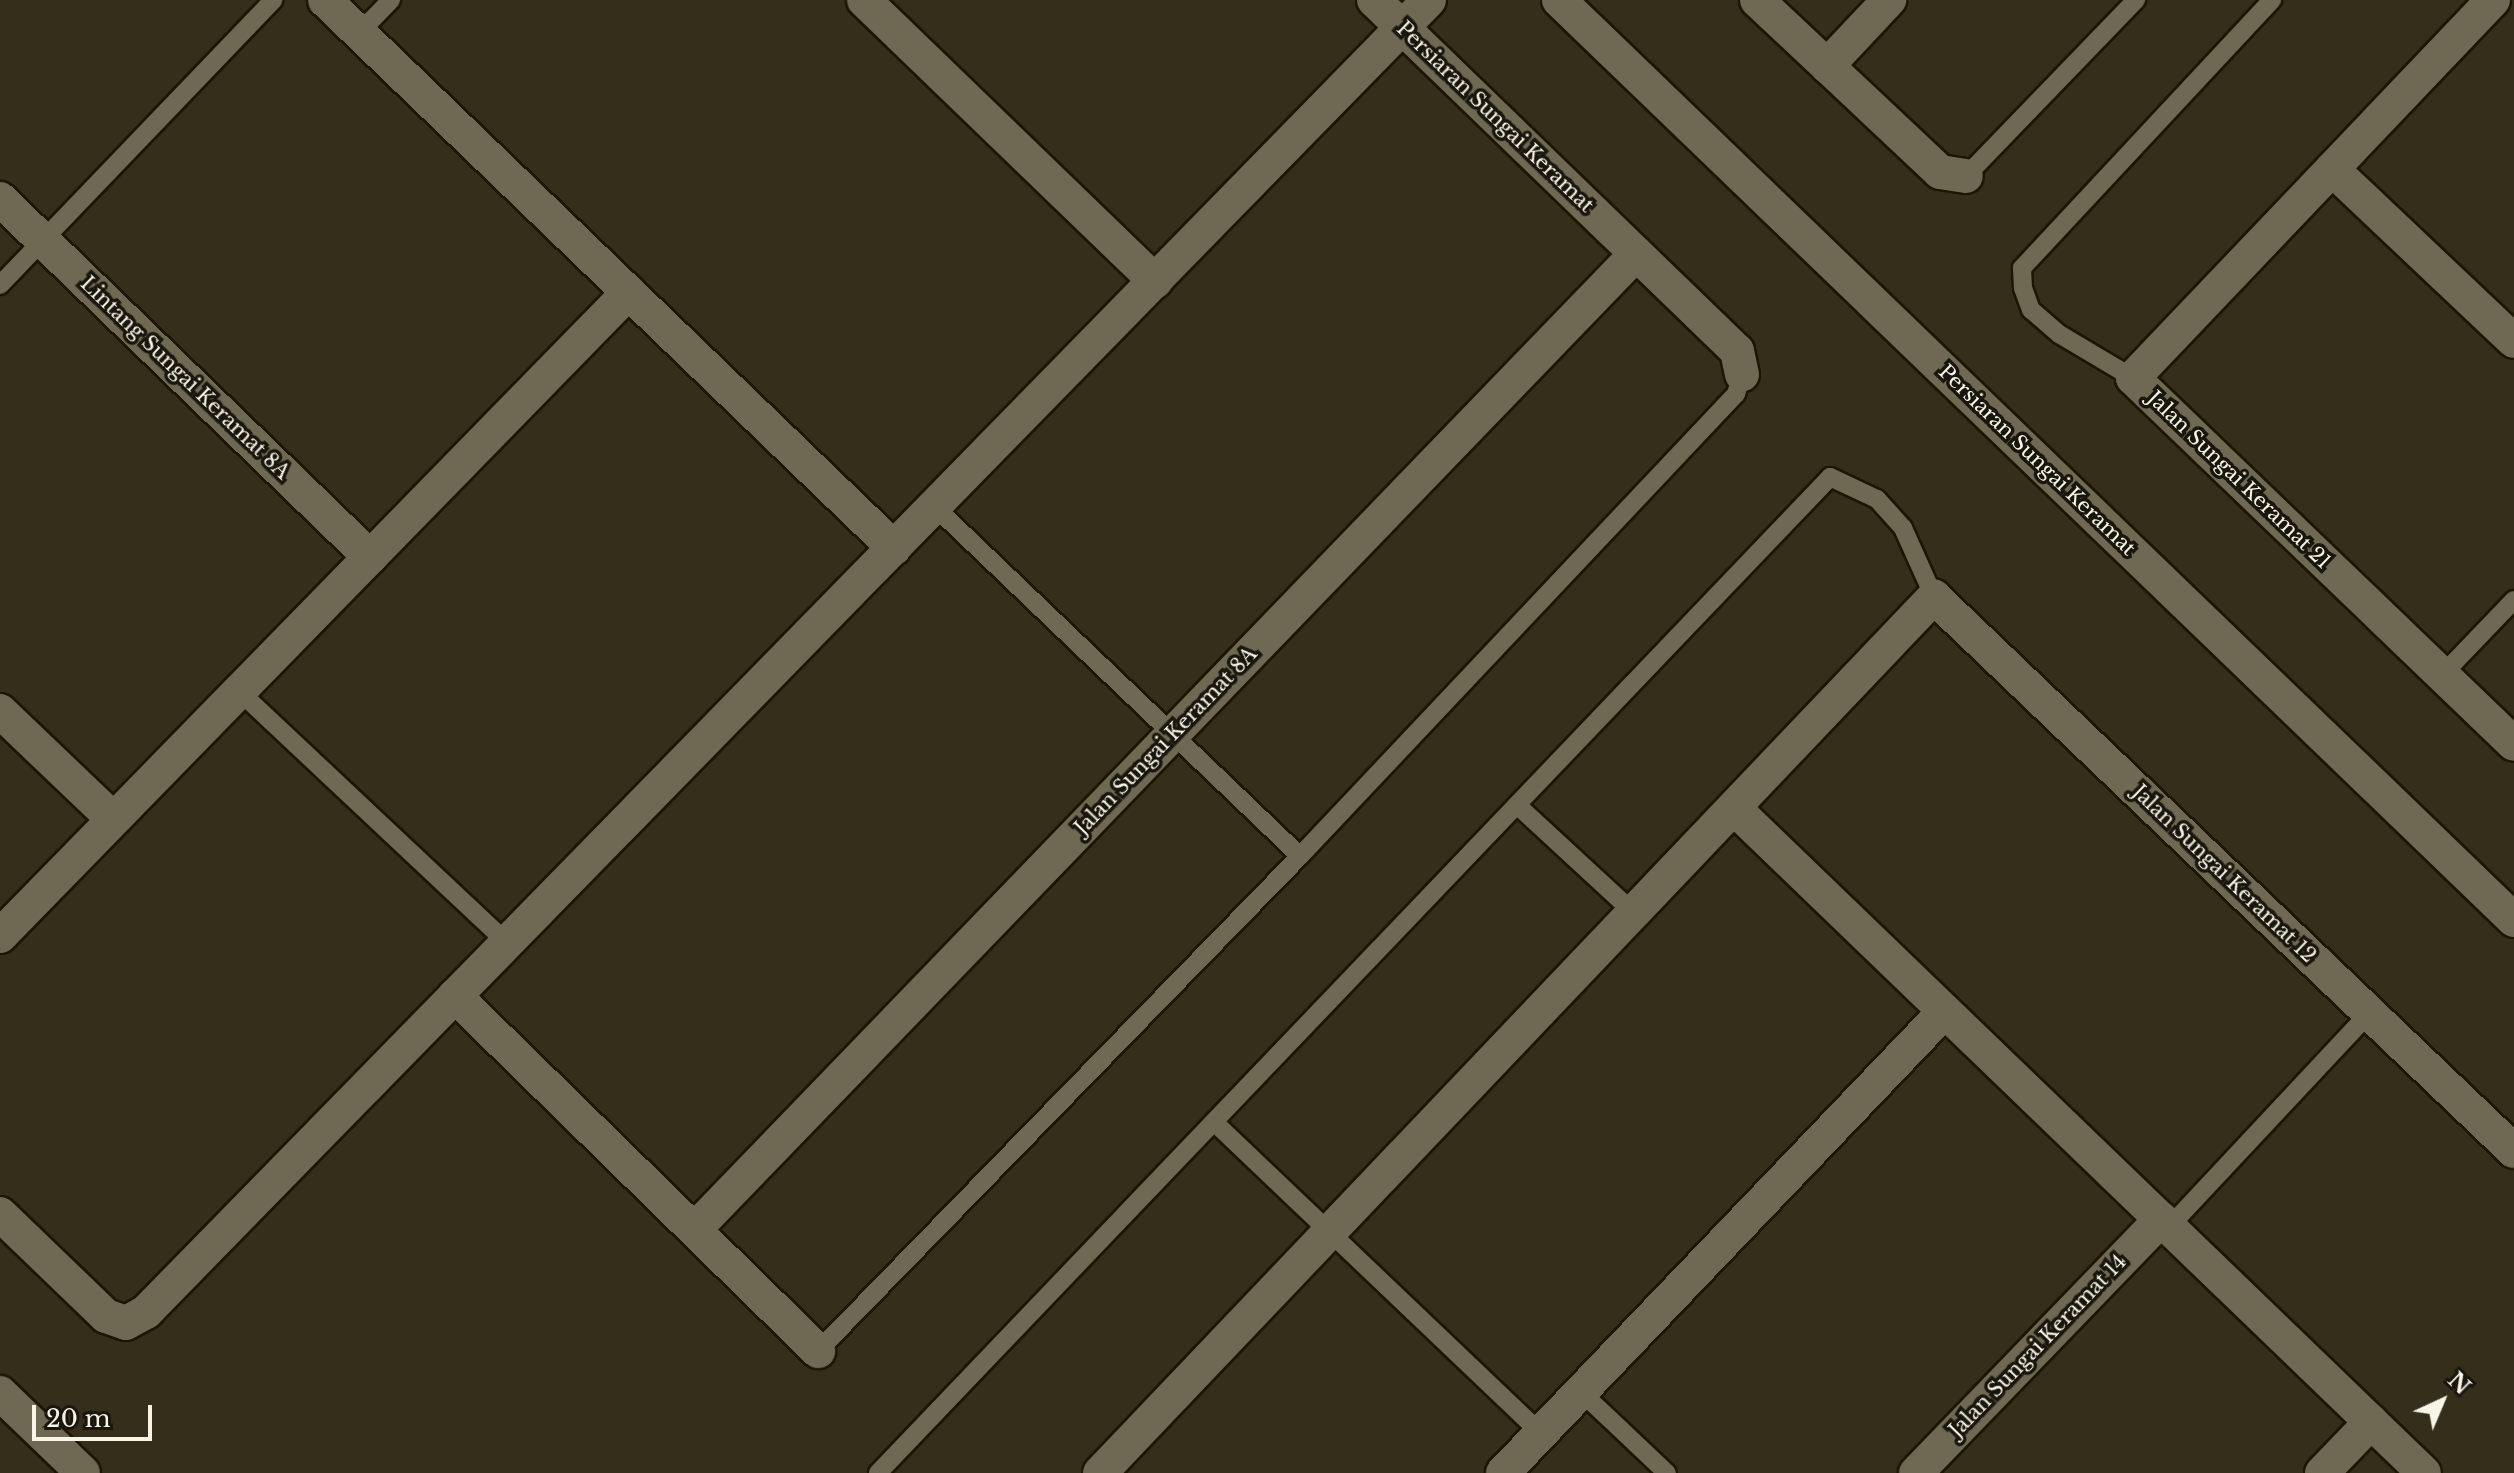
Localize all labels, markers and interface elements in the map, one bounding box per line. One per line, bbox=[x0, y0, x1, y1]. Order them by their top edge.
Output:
street label: Persiaran Sungai Keramat bbox=[1392, 17, 1598, 217]
street label: Lintang Sungai Keramat 8A bbox=[75, 272, 295, 484]
street label: Persiaran Sungai Keramat bbox=[1934, 360, 2140, 560]
street label: Jalan Sungai Keramat 21 bbox=[2142, 386, 2336, 574]
street label: Jalan Sungai Keramat 8A bbox=[1070, 642, 1262, 840]
street label: Jalan Sungai Keramat 12 bbox=[2127, 780, 2321, 968]
street label: Jalan Sungai Keramat 14 bbox=[1944, 1250, 2132, 1442]
north arrow bbox=[2402, 1361, 2482, 1441]
text: N bbox=[2442, 1366, 2476, 1400]
scale bar bbox=[36, 1389, 156, 1439]
text: 20 m bbox=[46, 1404, 111, 1433]

